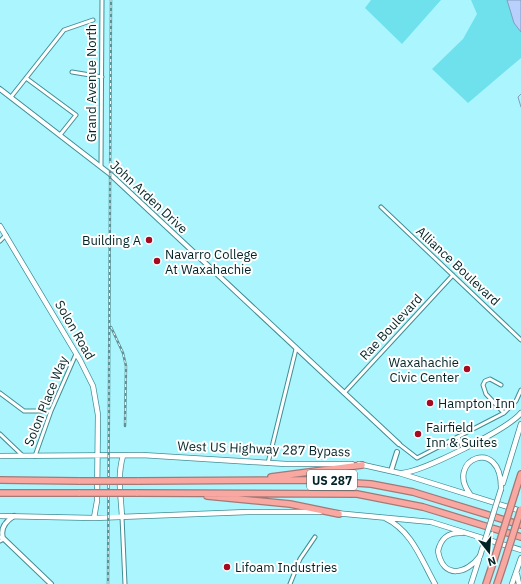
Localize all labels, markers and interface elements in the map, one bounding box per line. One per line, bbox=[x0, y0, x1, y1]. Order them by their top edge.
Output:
street label: Grand Avenue North bbox=[83, 24, 100, 142]
street label: John Arden Drive bbox=[107, 157, 191, 237]
street label: Alliance Boulevard bbox=[412, 223, 504, 309]
place label: Building A bbox=[82, 232, 142, 249]
marker: Building A bbox=[144, 235, 154, 245]
place label: Navarro College At Waxahachie bbox=[165, 246, 258, 278]
marker: Navarro College At Waxahachie bbox=[152, 256, 162, 266]
street label: Rae Boulevard bbox=[356, 290, 426, 364]
street label: Solon Road bbox=[51, 297, 99, 363]
street label: Solon Place Way bbox=[20, 353, 72, 449]
place label: Waxahachie Civic Center bbox=[388, 354, 459, 386]
marker: Waxahachie Civic Center bbox=[462, 364, 472, 374]
place label: Hampton Inn bbox=[438, 395, 515, 412]
marker: Hampton Inn bbox=[425, 398, 435, 408]
place label: Fairfield Inn & Suites bbox=[426, 419, 497, 451]
marker: Fairfield Inn & Suites bbox=[413, 429, 423, 439]
street label: West US Highway 287 Bypass bbox=[177, 437, 351, 461]
road number: US 287 bbox=[307, 470, 357, 490]
north arrow bbox=[469, 532, 509, 572]
text: N bbox=[486, 554, 498, 569]
place label: Lifoam Industries bbox=[235, 559, 337, 576]
marker: Lifoam Industries bbox=[222, 562, 232, 572]

